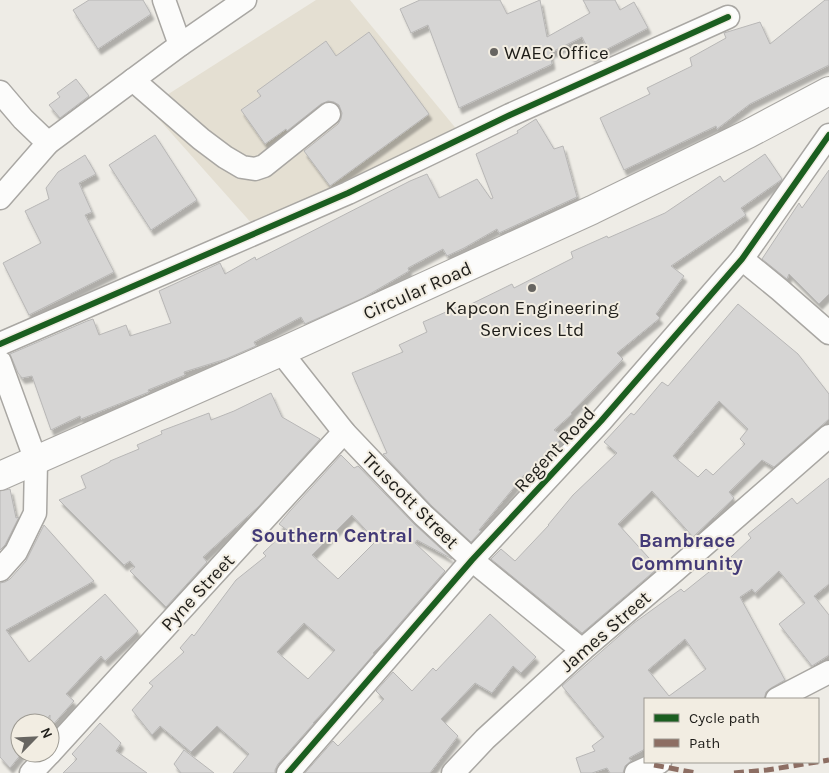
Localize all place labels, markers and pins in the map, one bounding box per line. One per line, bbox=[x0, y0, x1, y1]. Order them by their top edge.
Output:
place label: WAEC Office bbox=[504, 42, 609, 64]
marker: WAEC Office bbox=[488, 46, 500, 58]
marker: Kapcon Engineering Services Ltd bbox=[526, 282, 538, 294]
place label: Kapcon Engineering Services Ltd bbox=[445, 297, 619, 341]

